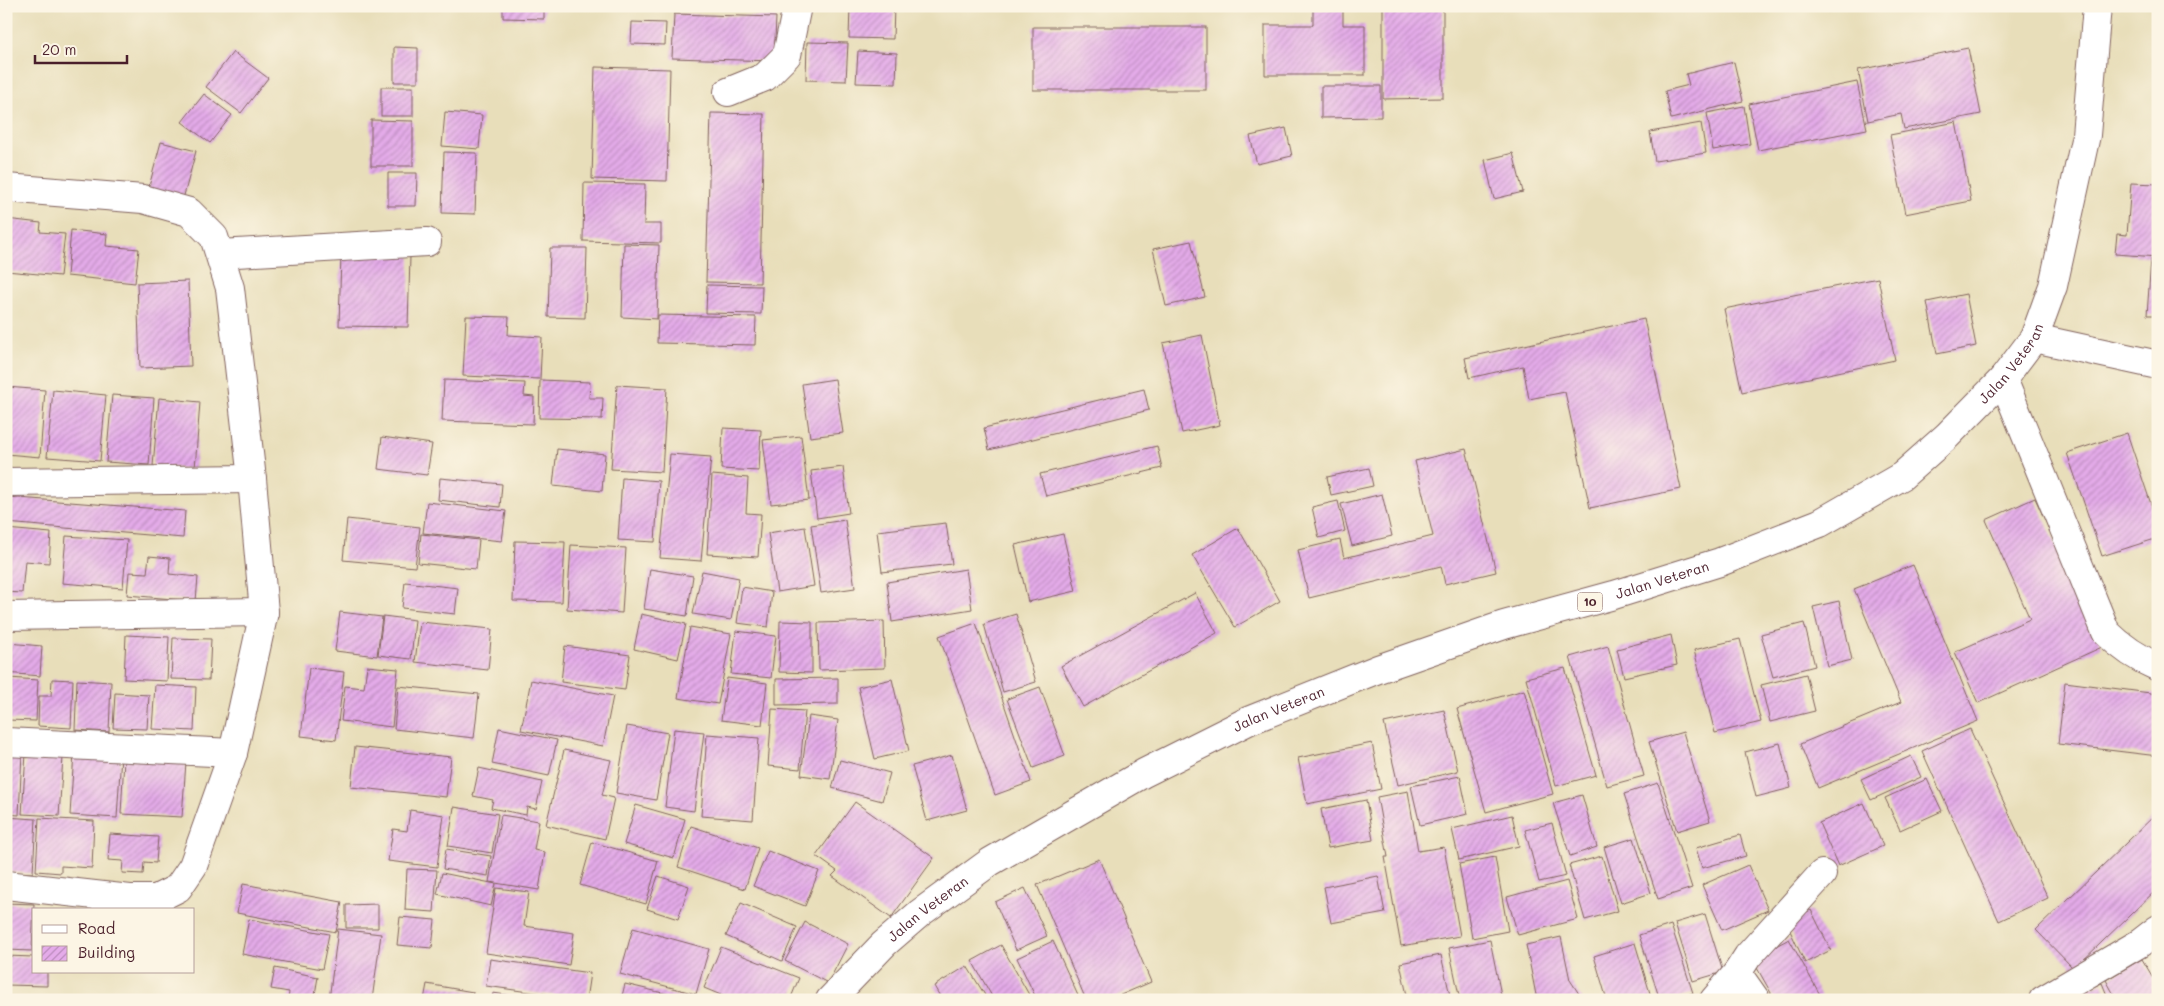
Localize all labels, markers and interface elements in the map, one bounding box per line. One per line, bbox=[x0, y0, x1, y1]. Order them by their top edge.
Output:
scale bar bbox=[35, 32, 128, 64]
text: 20 m bbox=[42, 39, 76, 59]
street label: Jalan Veteran bbox=[1974, 321, 2047, 407]
street label: Jalan Veteran bbox=[1613, 556, 1711, 603]
road number: 10 bbox=[1578, 592, 1602, 612]
street label: Jalan Veteran bbox=[1230, 681, 1327, 736]
street label: Jalan Veteran bbox=[883, 871, 972, 946]
legend bbox=[32, 908, 195, 974]
text: Road bbox=[78, 918, 115, 938]
text: Building bbox=[78, 942, 135, 962]

